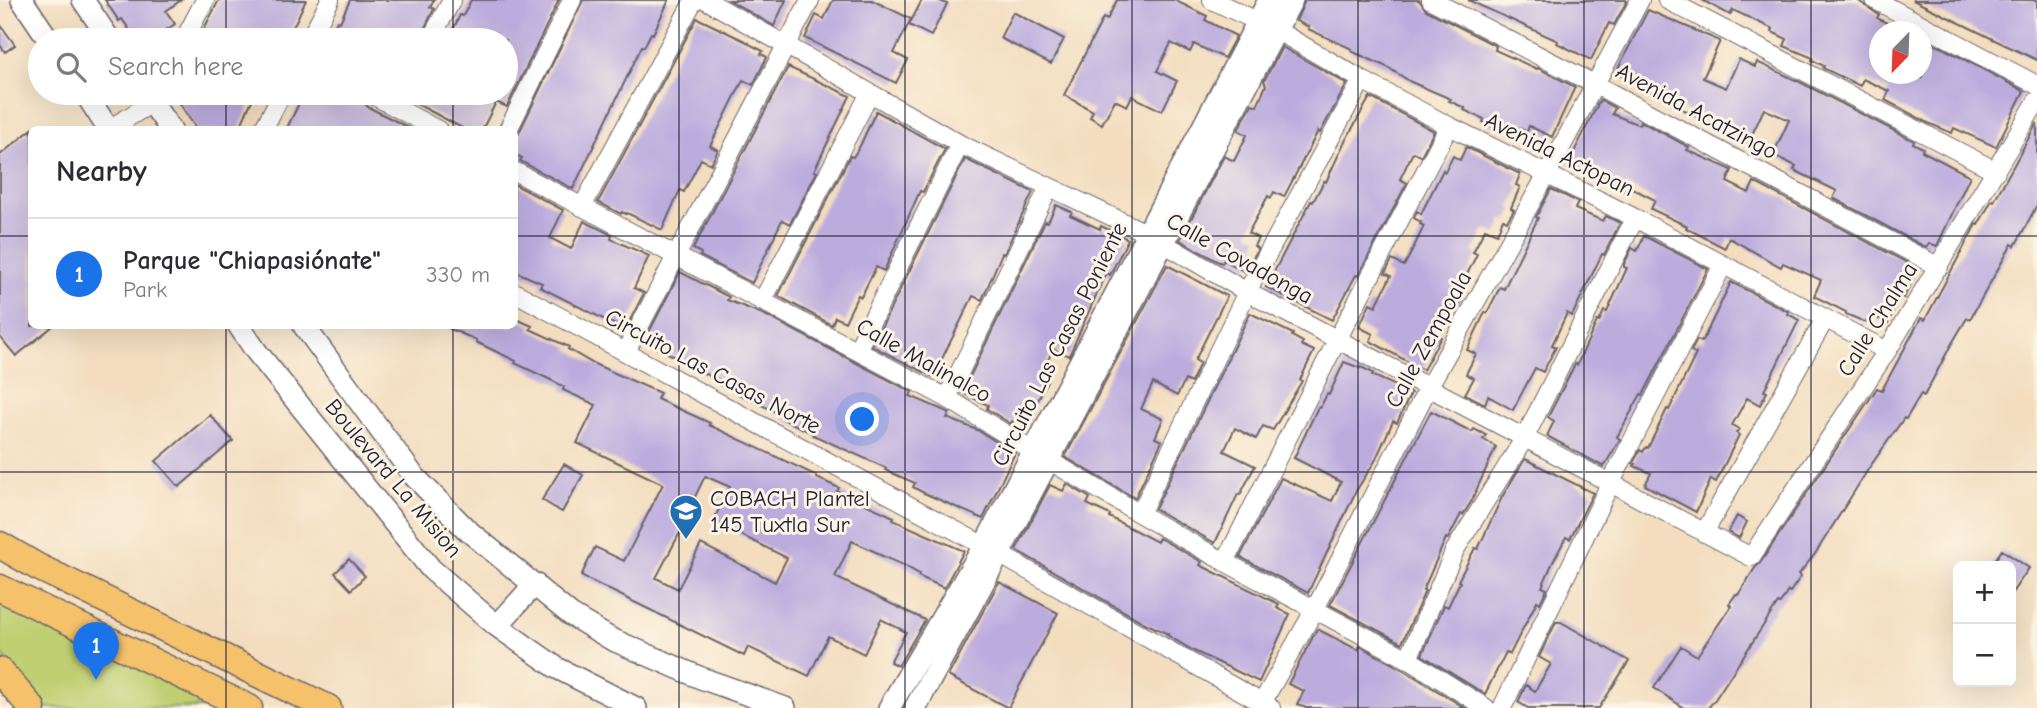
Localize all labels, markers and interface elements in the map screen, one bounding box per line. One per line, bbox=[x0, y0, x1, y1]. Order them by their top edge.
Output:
north arrow bbox=[1869, 21, 1932, 84]
search box bbox=[28, 28, 518, 105]
icon: search bbox=[52, 48, 90, 86]
text: Search here bbox=[108, 52, 243, 82]
street label: Avenida Acatzingo bbox=[1611, 58, 1782, 165]
street label: Avenida Actopan bbox=[1481, 107, 1639, 202]
text: Nearby bbox=[56, 154, 147, 189]
street label: Calle Covadonga bbox=[1162, 207, 1318, 310]
street label: Circuito Las Casas Poniente bbox=[986, 218, 1133, 471]
text: Parque "Chiapasiónate" bbox=[123, 246, 381, 276]
street label: Calle Chalma bbox=[1832, 257, 1923, 381]
text: 1 bbox=[74, 261, 84, 288]
text: 330 m bbox=[426, 261, 490, 288]
street label: Calle Zempoala bbox=[1380, 266, 1477, 412]
text: Park bbox=[123, 276, 167, 303]
street label: Circuito Las Casas Norte bbox=[600, 303, 825, 440]
street label: Calle Malinalco bbox=[852, 312, 996, 408]
street label: Boulevard La Mision bbox=[319, 393, 468, 563]
your location bbox=[845, 402, 879, 436]
place label: COBACH Plantel 145 Tuxtla Sur bbox=[710, 485, 870, 538]
school or university icon: COBACH Plantel 145 Tuxtla Sur bbox=[667, 492, 705, 541]
map controls bbox=[1953, 561, 2016, 687]
button: + bbox=[1953, 561, 2016, 624]
pin: 1 bbox=[73, 622, 119, 680]
button: − bbox=[1953, 624, 2016, 687]

